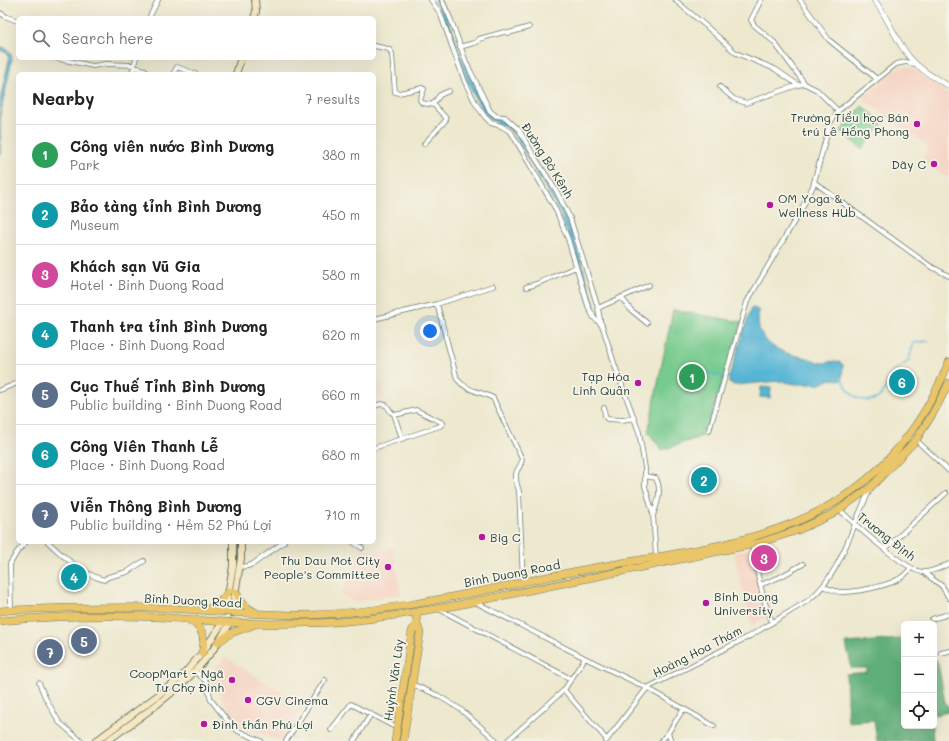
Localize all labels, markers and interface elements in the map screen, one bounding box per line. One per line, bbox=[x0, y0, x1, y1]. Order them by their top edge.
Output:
search box bbox=[16, 16, 376, 60]
icon: search bbox=[30, 27, 52, 49]
text: Search here bbox=[62, 28, 153, 48]
text: Nearby bbox=[32, 87, 94, 109]
text: 7 results bbox=[305, 90, 360, 107]
place label: Trường Tiểu học Bán trú Lê Hồng Phong bbox=[791, 109, 909, 139]
street label: Đường Bờ Kênh bbox=[518, 119, 578, 201]
marker: Trường Tiểu học Bán trú Lê Hồng Phong bbox=[912, 119, 922, 129]
text: Công viên nước Bình Dương bbox=[70, 136, 274, 156]
text: 1 bbox=[42, 146, 48, 163]
text: 380 m bbox=[322, 146, 360, 163]
text: Park bbox=[70, 156, 99, 173]
place label: Dãy C bbox=[892, 156, 926, 172]
marker: Dãy C bbox=[929, 159, 939, 169]
place label: OM Yoga & Wellness HUb bbox=[778, 190, 856, 220]
text: Bảo tàng tỉnh Bình Dương bbox=[70, 196, 261, 216]
marker: OM Yoga & Wellness HUb bbox=[765, 200, 775, 210]
text: 2 bbox=[41, 206, 49, 223]
text: 450 m bbox=[322, 206, 360, 223]
text: Museum bbox=[70, 216, 119, 233]
text: Khách sạn Vũ Gia bbox=[70, 256, 201, 276]
text: 3 bbox=[41, 266, 49, 283]
text: 580 m bbox=[322, 266, 360, 283]
text: Hotel · Binh Duong Road bbox=[70, 276, 224, 293]
text: Thanh tra tỉnh Bình Dương bbox=[70, 316, 267, 336]
your location bbox=[420, 321, 440, 341]
text: 4 bbox=[41, 326, 49, 343]
text: 620 m bbox=[322, 326, 360, 343]
text: Place · Binh Duong Road bbox=[70, 336, 225, 353]
pin: 1 bbox=[679, 362, 705, 392]
pin: 6 bbox=[889, 367, 915, 397]
place label: Tạp Hóa Linh Quân bbox=[573, 368, 630, 398]
text: Cục Thuế Tỉnh Bình Dương bbox=[70, 376, 266, 396]
marker: Tạp Hóa Linh Quân bbox=[633, 378, 643, 388]
text: 5 bbox=[41, 386, 49, 403]
text: 660 m bbox=[322, 386, 360, 403]
text: Public building · Binh Duong Road bbox=[70, 396, 282, 413]
text: Công Viên Thanh Lễ bbox=[70, 436, 218, 456]
text: 6 bbox=[41, 446, 49, 463]
text: 680 m bbox=[322, 446, 360, 463]
text: Place · Binh Duong Road bbox=[70, 456, 225, 473]
pin: 2 bbox=[691, 465, 717, 495]
text: Viễn Thông Bình Dương bbox=[70, 496, 242, 516]
text: 7 bbox=[41, 506, 49, 523]
text: 710 m bbox=[324, 506, 360, 523]
street label: Trương Định bbox=[855, 508, 920, 564]
text: Public building · Hẻm 52 Phú Lợi bbox=[70, 516, 272, 533]
place label: Big C bbox=[490, 529, 521, 545]
marker: Big C bbox=[477, 532, 487, 542]
pin: 3 bbox=[751, 543, 777, 573]
place label: Thu Dau Mot City People's Committee bbox=[264, 552, 380, 582]
street label: Binh Duong Road bbox=[463, 556, 562, 590]
pin: 4 bbox=[61, 562, 87, 592]
marker: Thu Dau Mot City People's Committee bbox=[383, 562, 393, 572]
place label: Binh Duong University bbox=[714, 588, 778, 618]
street label: Binh Duong Road bbox=[144, 589, 243, 611]
marker: Binh Duong University bbox=[701, 598, 711, 608]
map controls bbox=[901, 621, 937, 729]
button: + bbox=[901, 621, 937, 657]
street label: Hoàng Hoa Thám bbox=[650, 622, 744, 680]
pin: 5 bbox=[71, 626, 97, 656]
pin: 7 bbox=[37, 637, 63, 667]
street label: Huỳnh Văn Lũy bbox=[379, 638, 407, 722]
button: − bbox=[901, 657, 937, 693]
place label: CoopMart - Ngã Tư Chợ Đình bbox=[129, 665, 224, 695]
marker: CoopMart - Ngã Tư Chợ Đình bbox=[227, 675, 237, 685]
place label: CGV Cinema bbox=[256, 692, 328, 708]
button: locate bbox=[901, 693, 937, 729]
marker: CGV Cinema bbox=[243, 695, 253, 705]
place label: Đình thần Phú Lợi bbox=[212, 716, 313, 732]
marker: Đình thần Phú Lợi bbox=[199, 719, 209, 729]

